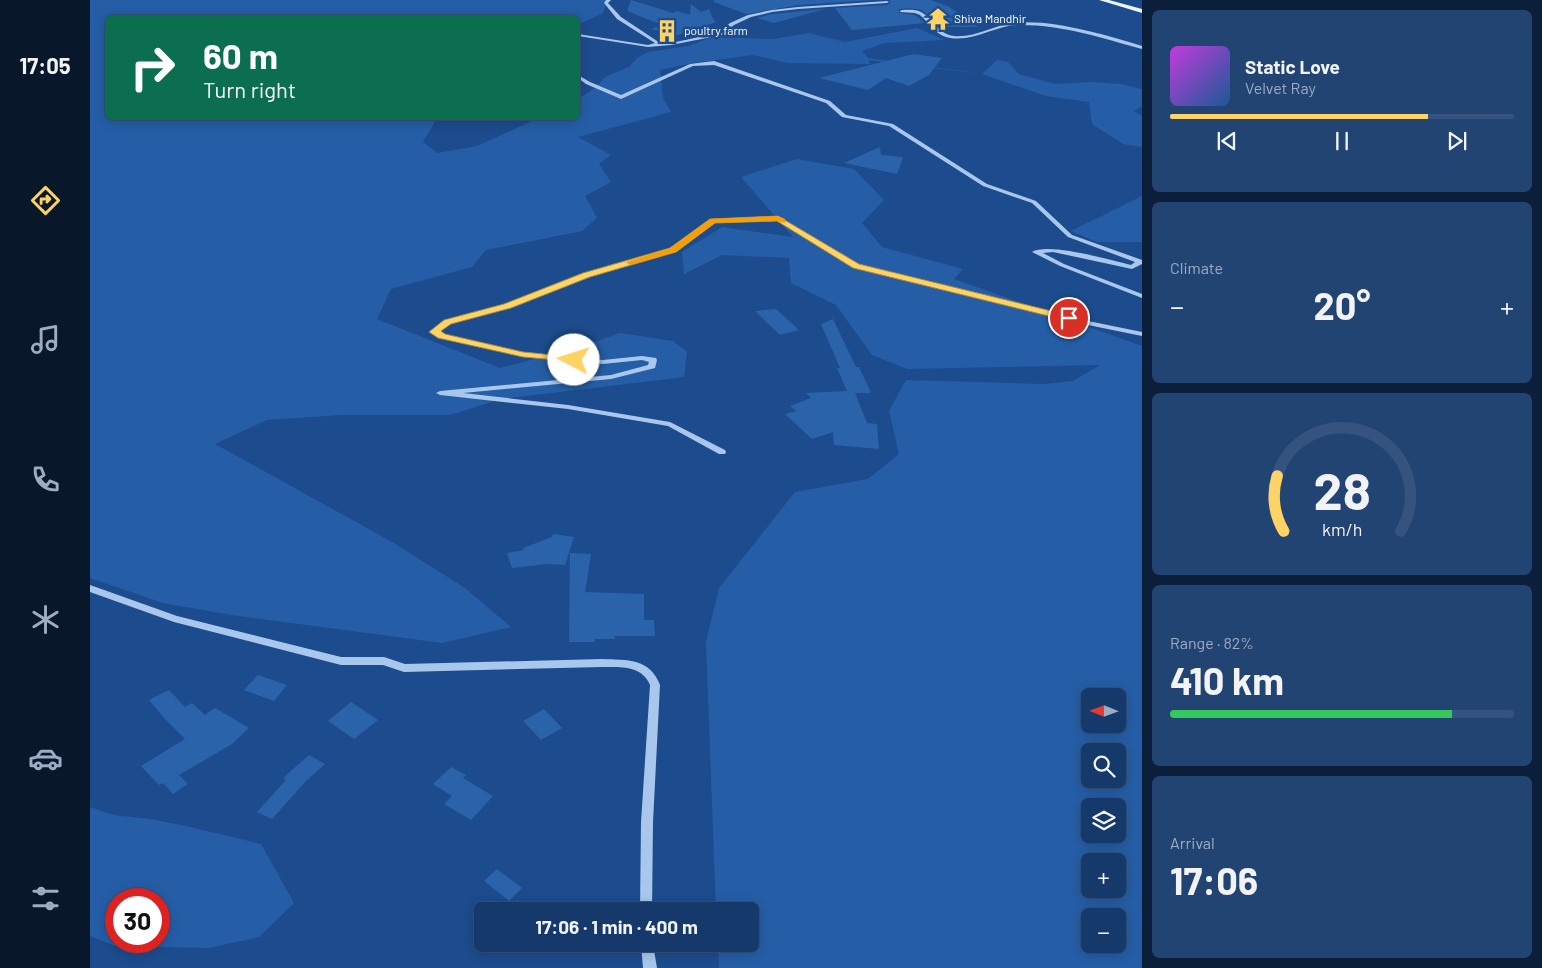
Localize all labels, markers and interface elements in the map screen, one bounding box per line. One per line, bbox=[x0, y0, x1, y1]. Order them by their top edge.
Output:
temple icon: Shiva Mandhir bbox=[925, 6, 951, 32]
place label: Shiva Mandhir bbox=[954, 11, 1027, 25]
building icon: poultry farm bbox=[654, 18, 680, 44]
place label: poultry farm bbox=[684, 23, 748, 37]
text: 60 m bbox=[203, 34, 278, 76]
icon: right bbox=[120, 35, 185, 100]
text: 17:05 bbox=[19, 52, 71, 78]
text: Static Love bbox=[1245, 55, 1340, 78]
text: Turn right bbox=[203, 76, 296, 102]
text: Velvet Ray bbox=[1245, 78, 1316, 97]
icon: previous bbox=[1213, 127, 1241, 155]
icon: pause bbox=[1328, 127, 1356, 155]
icon: next bbox=[1443, 127, 1471, 155]
icon: directions bbox=[28, 183, 63, 218]
text: Climate bbox=[1170, 258, 1223, 277]
text: 20° bbox=[1313, 282, 1371, 328]
text: − bbox=[1170, 289, 1184, 323]
text: + bbox=[1500, 289, 1514, 323]
pin bbox=[1048, 297, 1090, 339]
icon: arrive bbox=[1055, 304, 1083, 332]
icon: music bbox=[28, 322, 63, 357]
position arrow bbox=[547, 333, 599, 385]
text: 28 bbox=[1313, 458, 1371, 520]
icon: phone bbox=[28, 462, 63, 497]
text: km/h bbox=[1322, 518, 1362, 540]
icon: climate bbox=[28, 602, 63, 637]
text: Range · 82% bbox=[1170, 633, 1254, 652]
text: 410 km bbox=[1170, 657, 1284, 703]
north arrow bbox=[1081, 688, 1126, 732]
map controls bbox=[1081, 688, 1126, 953]
icon: car bbox=[28, 741, 63, 776]
button: search bbox=[1081, 743, 1126, 788]
button: layers bbox=[1081, 798, 1126, 843]
text: Arrival bbox=[1170, 833, 1215, 852]
button: + bbox=[1081, 853, 1126, 898]
text: 17:06 bbox=[1170, 857, 1258, 903]
icon: filters bbox=[28, 881, 63, 916]
speed limit sign: 30 bbox=[105, 888, 170, 953]
button: − bbox=[1081, 908, 1126, 953]
text: 17:06 · 1 min · 400 m bbox=[535, 915, 698, 938]

